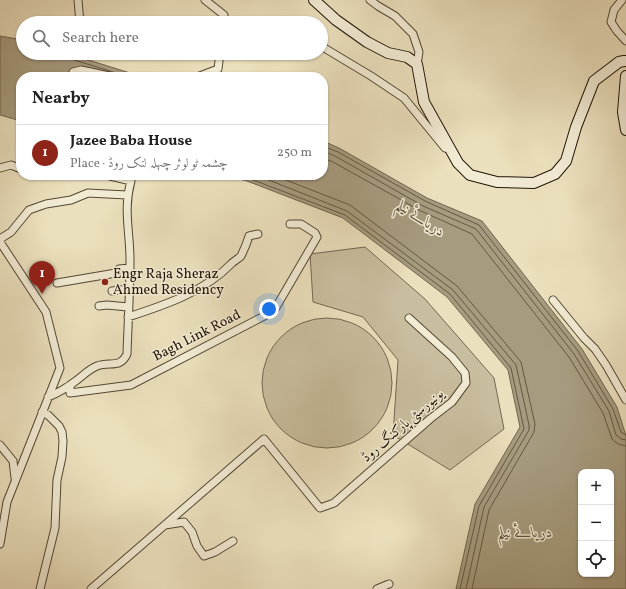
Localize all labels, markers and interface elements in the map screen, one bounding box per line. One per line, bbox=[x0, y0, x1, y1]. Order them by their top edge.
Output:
search box bbox=[16, 16, 328, 60]
icon: search bbox=[30, 27, 52, 49]
text: Search here bbox=[62, 28, 139, 49]
text: Nearby bbox=[32, 87, 90, 110]
text: Jazee Baba House bbox=[70, 131, 192, 152]
text: 1 bbox=[42, 144, 48, 162]
text: 250 m bbox=[277, 144, 312, 162]
text: Place · چشمہ ٹو لوئر چہلہ لنک روڈ bbox=[70, 155, 228, 173]
water label: دریائے نیلم bbox=[390, 194, 449, 245]
pin: 1 bbox=[29, 261, 55, 294]
place label: Engr Raja Sheraz Ahmed Residency bbox=[113, 265, 224, 300]
marker: Engr Raja Sheraz Ahmed Residency bbox=[100, 277, 110, 287]
your location bbox=[259, 299, 279, 319]
street label: Bagh Link Road bbox=[150, 306, 244, 366]
street label: یونیورسٹی پارکنگ روڈ bbox=[357, 383, 449, 467]
map controls bbox=[578, 469, 614, 577]
button: + bbox=[578, 469, 614, 505]
button: − bbox=[578, 505, 614, 541]
water label: دریائے نیلم bbox=[498, 522, 552, 547]
button: locate bbox=[578, 541, 614, 577]

